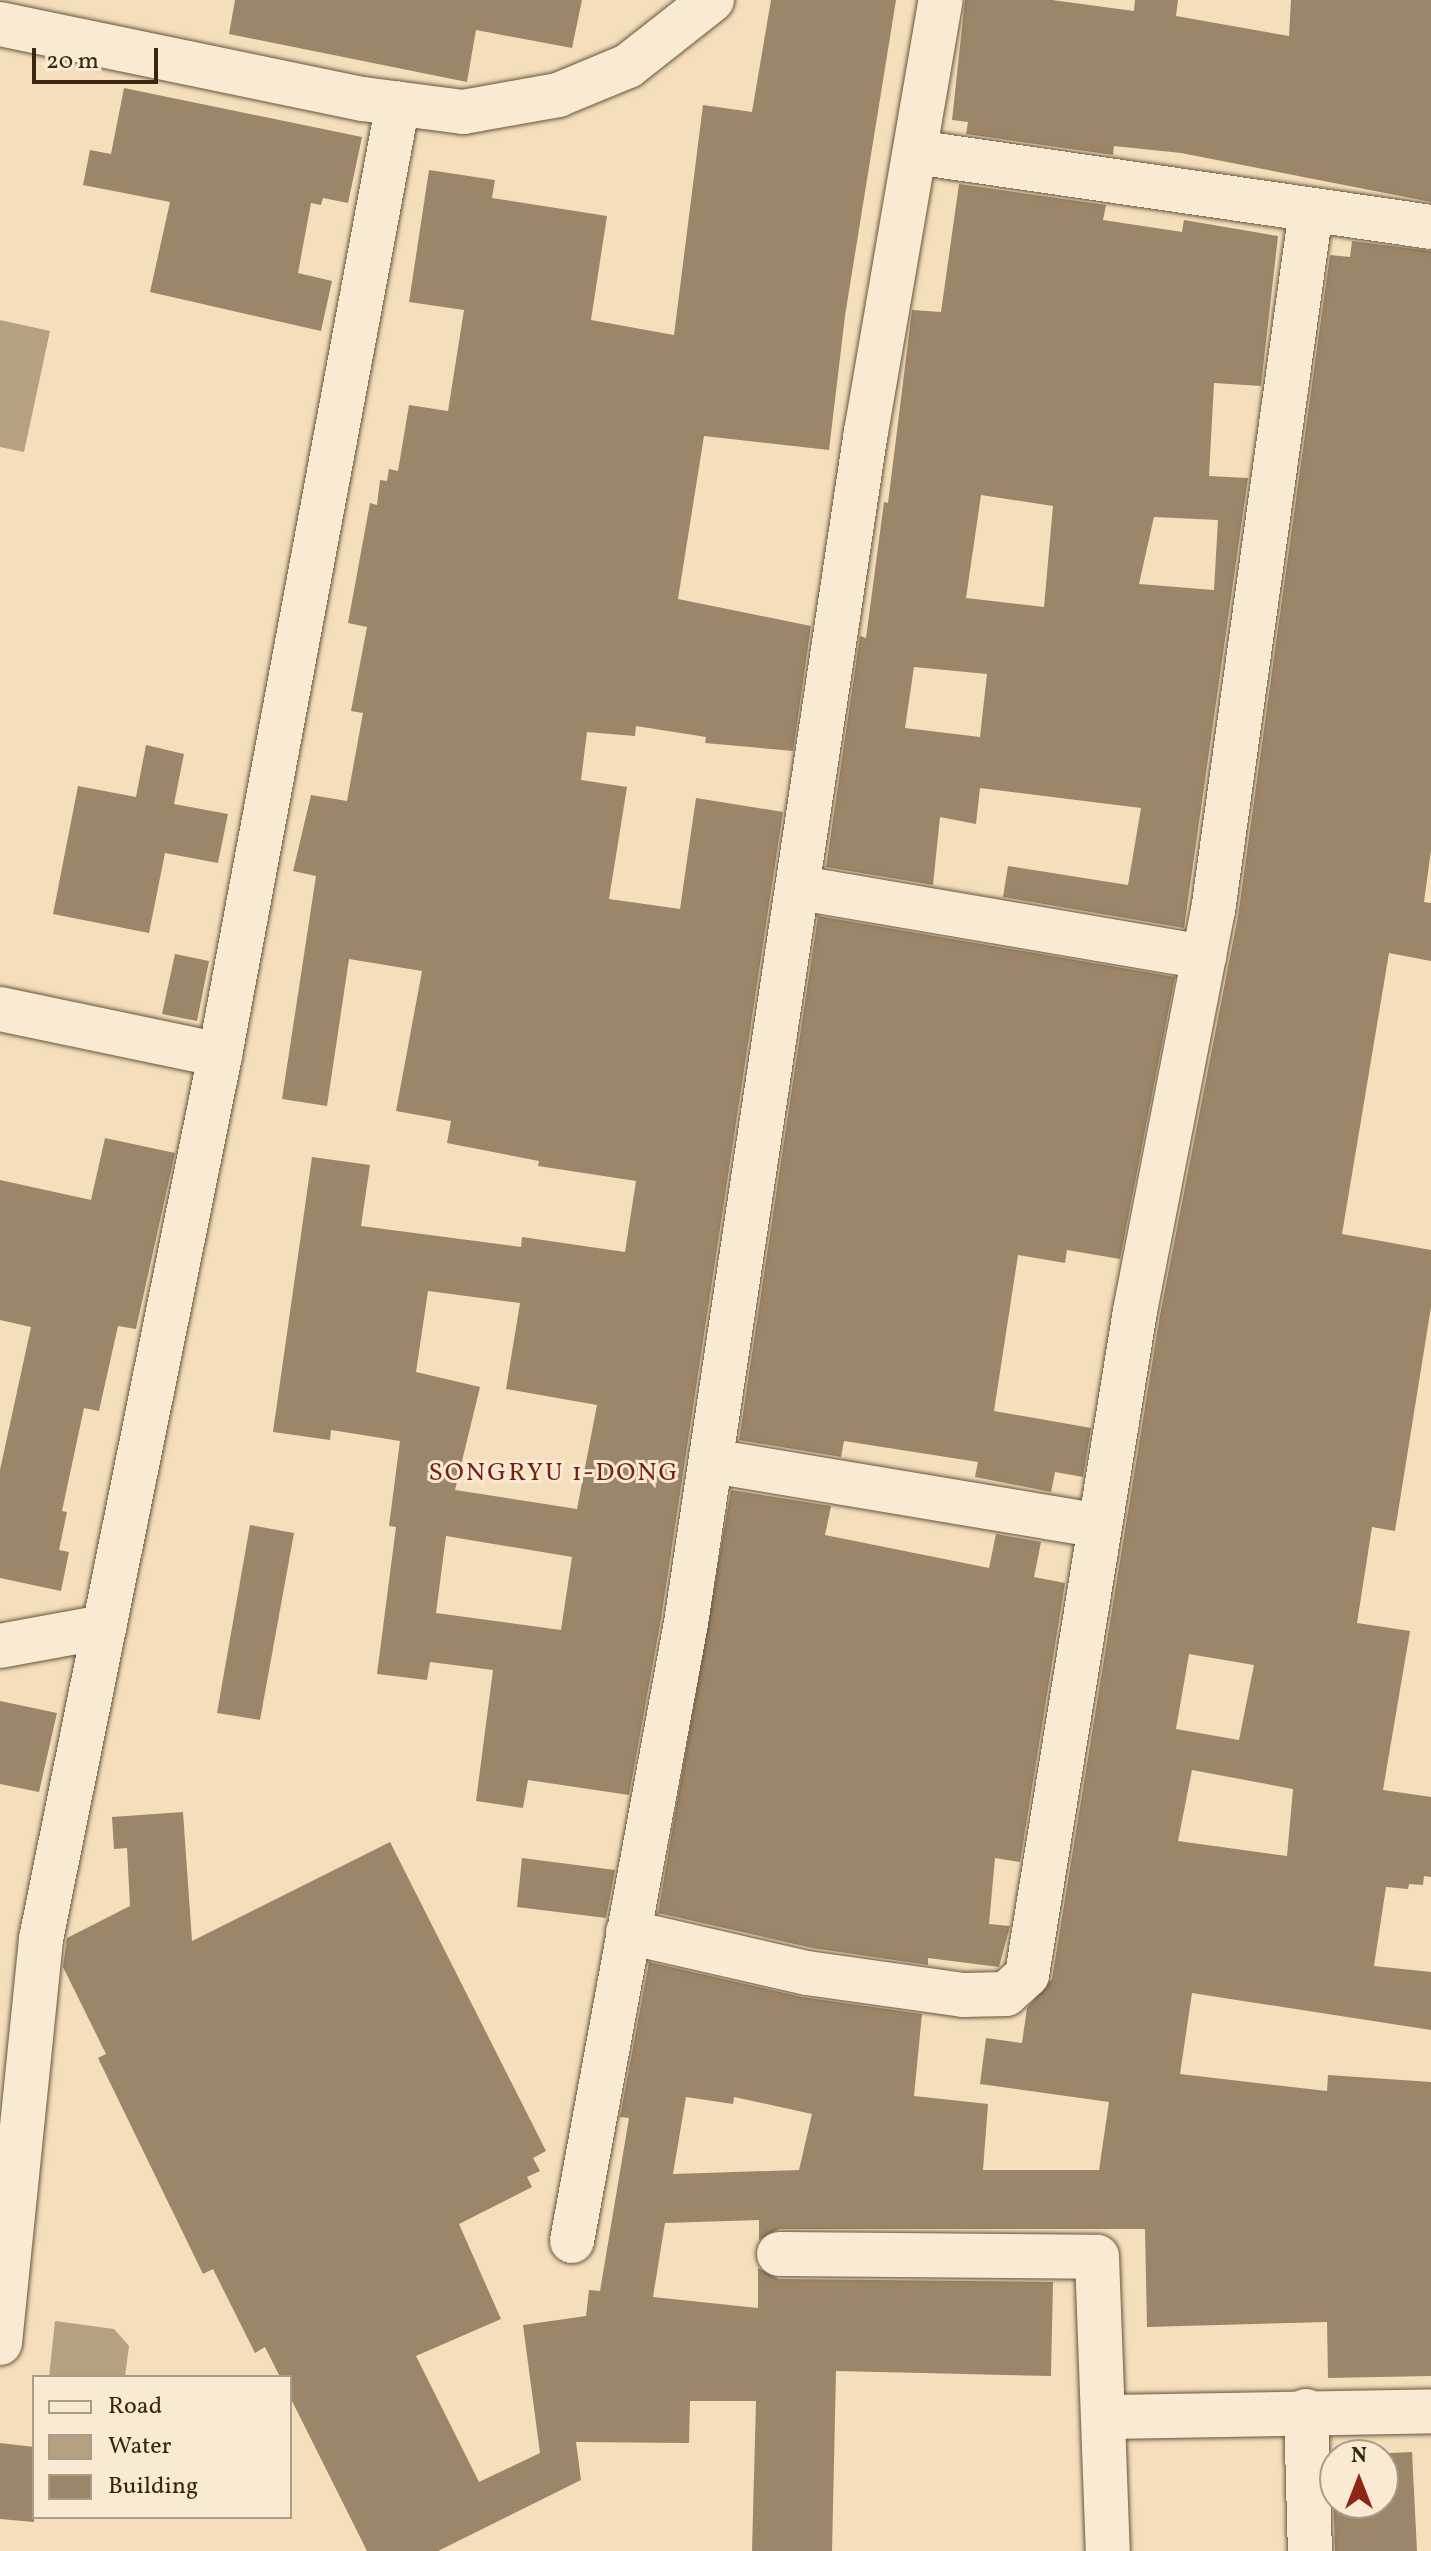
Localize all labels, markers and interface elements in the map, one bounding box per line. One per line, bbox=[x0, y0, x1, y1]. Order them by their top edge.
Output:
scale bar bbox=[36, 32, 162, 82]
text: 20 m bbox=[46, 45, 99, 79]
district label: SONGRYU 1-DONG bbox=[429, 1458, 679, 1490]
legend bbox=[32, 2375, 292, 2519]
text: Road bbox=[108, 2390, 162, 2424]
text: Water bbox=[108, 2430, 172, 2464]
north arrow bbox=[1319, 2439, 1399, 2519]
text: N bbox=[1351, 2441, 1367, 2472]
text: Building bbox=[108, 2470, 198, 2504]

